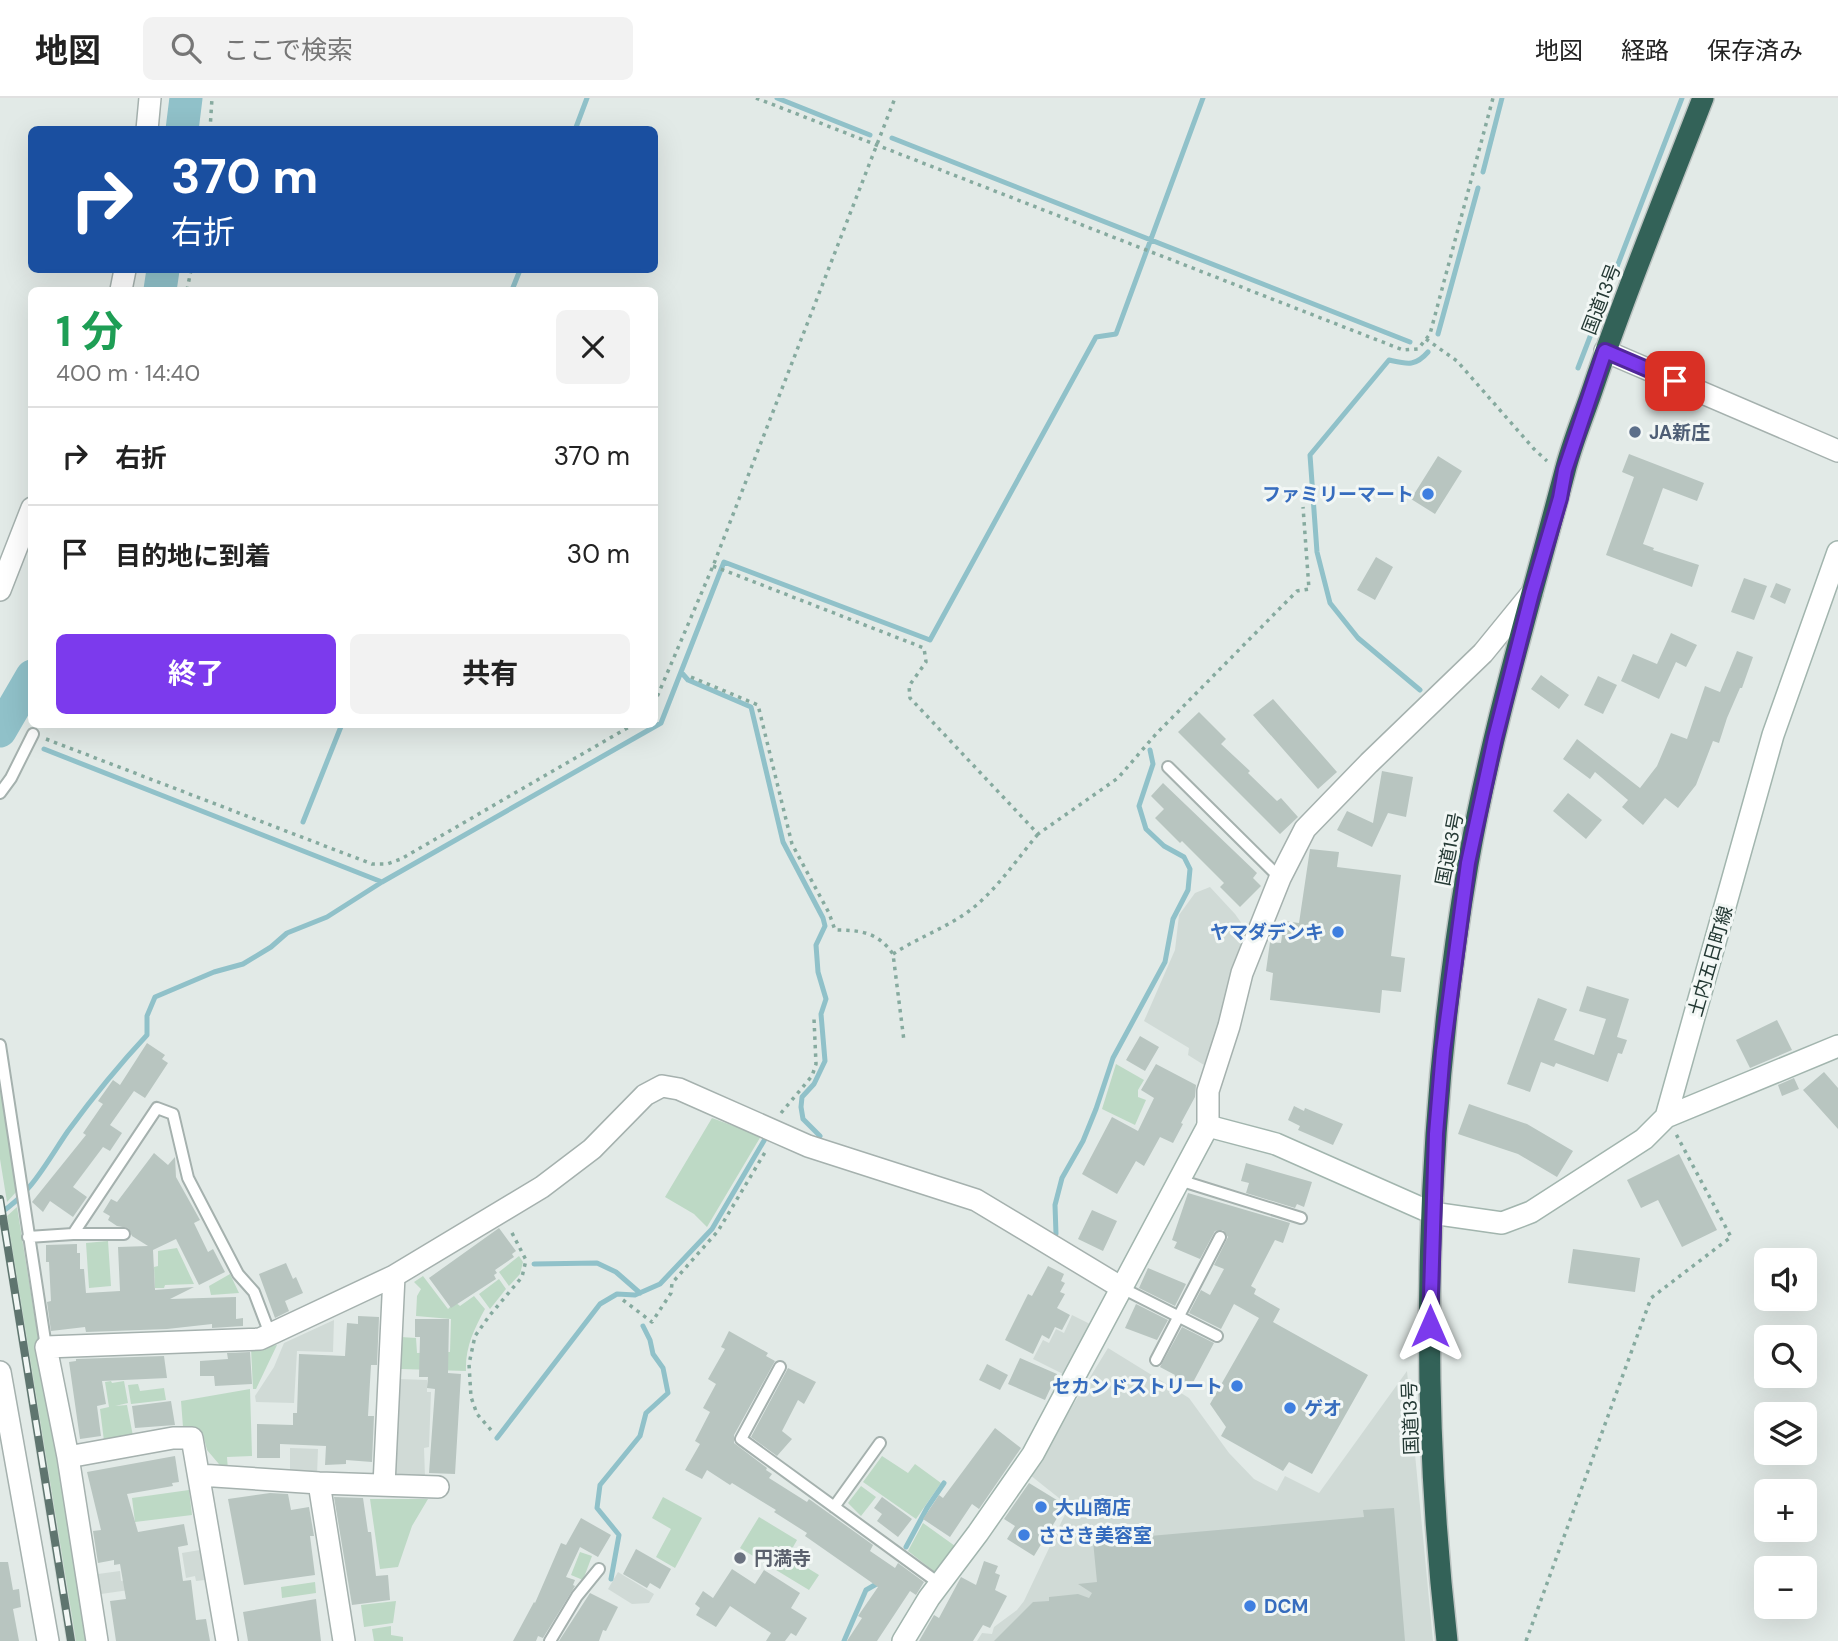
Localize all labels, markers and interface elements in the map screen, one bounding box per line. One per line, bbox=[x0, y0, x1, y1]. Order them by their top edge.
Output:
search box bbox=[143, 17, 633, 80]
text: 地図 bbox=[35, 29, 101, 72]
icon: search bbox=[167, 29, 205, 67]
text: ここで検索 bbox=[223, 33, 353, 67]
text: 地図 bbox=[1535, 35, 1583, 66]
text: 経路 bbox=[1621, 35, 1669, 66]
text: 保存済み bbox=[1707, 35, 1803, 66]
text: 370 m bbox=[171, 144, 318, 208]
icon: right bbox=[56, 154, 147, 245]
text: 右折 bbox=[171, 211, 235, 253]
street label: 国道13号 bbox=[1577, 260, 1626, 338]
text: 1 分 bbox=[56, 304, 123, 359]
button: close bbox=[556, 310, 630, 384]
pin bbox=[1645, 351, 1705, 411]
text: 400 m · 14:40 bbox=[56, 358, 200, 388]
icon: arrive bbox=[1656, 362, 1694, 400]
place label: JA新庄 bbox=[1649, 420, 1710, 445]
marker: JA新庄 bbox=[1627, 424, 1643, 440]
icon: right bbox=[56, 437, 94, 475]
text: 370 m bbox=[554, 439, 630, 473]
text: 右折 bbox=[115, 441, 167, 475]
place label: ファミリーマート bbox=[1262, 482, 1414, 507]
marker: ファミリーマート bbox=[1420, 486, 1436, 502]
icon: arrive bbox=[56, 535, 94, 573]
text: 30 m bbox=[567, 537, 630, 571]
text: 目的地に到着 bbox=[115, 539, 271, 573]
button: 終了 bbox=[56, 634, 336, 714]
button: 共有 bbox=[350, 634, 630, 714]
street label: 国道13号 bbox=[1430, 810, 1469, 888]
street label: 土内五日町線 bbox=[1683, 903, 1738, 1019]
place label: ヤマダデンキ bbox=[1210, 920, 1324, 945]
marker: ヤマダデンキ bbox=[1330, 924, 1346, 940]
map controls bbox=[1754, 1248, 1817, 1619]
button: sound bbox=[1754, 1248, 1817, 1311]
position arrow bbox=[1393, 1289, 1467, 1363]
button: search bbox=[1754, 1325, 1817, 1388]
place label: セカンドストリート bbox=[1052, 1374, 1223, 1399]
marker: セカンドストリート bbox=[1229, 1378, 1245, 1394]
street label: 国道13号 bbox=[1397, 1380, 1424, 1455]
place label: ゲオ bbox=[1304, 1396, 1342, 1421]
marker: ゲオ bbox=[1282, 1400, 1298, 1416]
button: layers bbox=[1754, 1402, 1817, 1465]
button: + bbox=[1754, 1479, 1817, 1542]
place label: 大山商店 bbox=[1055, 1495, 1131, 1520]
marker: 大山商店 bbox=[1033, 1499, 1049, 1515]
place label: ささき美容室 bbox=[1038, 1523, 1152, 1548]
marker: ささき美容室 bbox=[1016, 1527, 1032, 1543]
place label: 円満寺 bbox=[754, 1546, 811, 1571]
marker: 円満寺 bbox=[732, 1550, 748, 1566]
button: − bbox=[1754, 1556, 1817, 1619]
place label: DCM bbox=[1264, 1594, 1308, 1619]
marker: DCM bbox=[1242, 1598, 1258, 1614]

